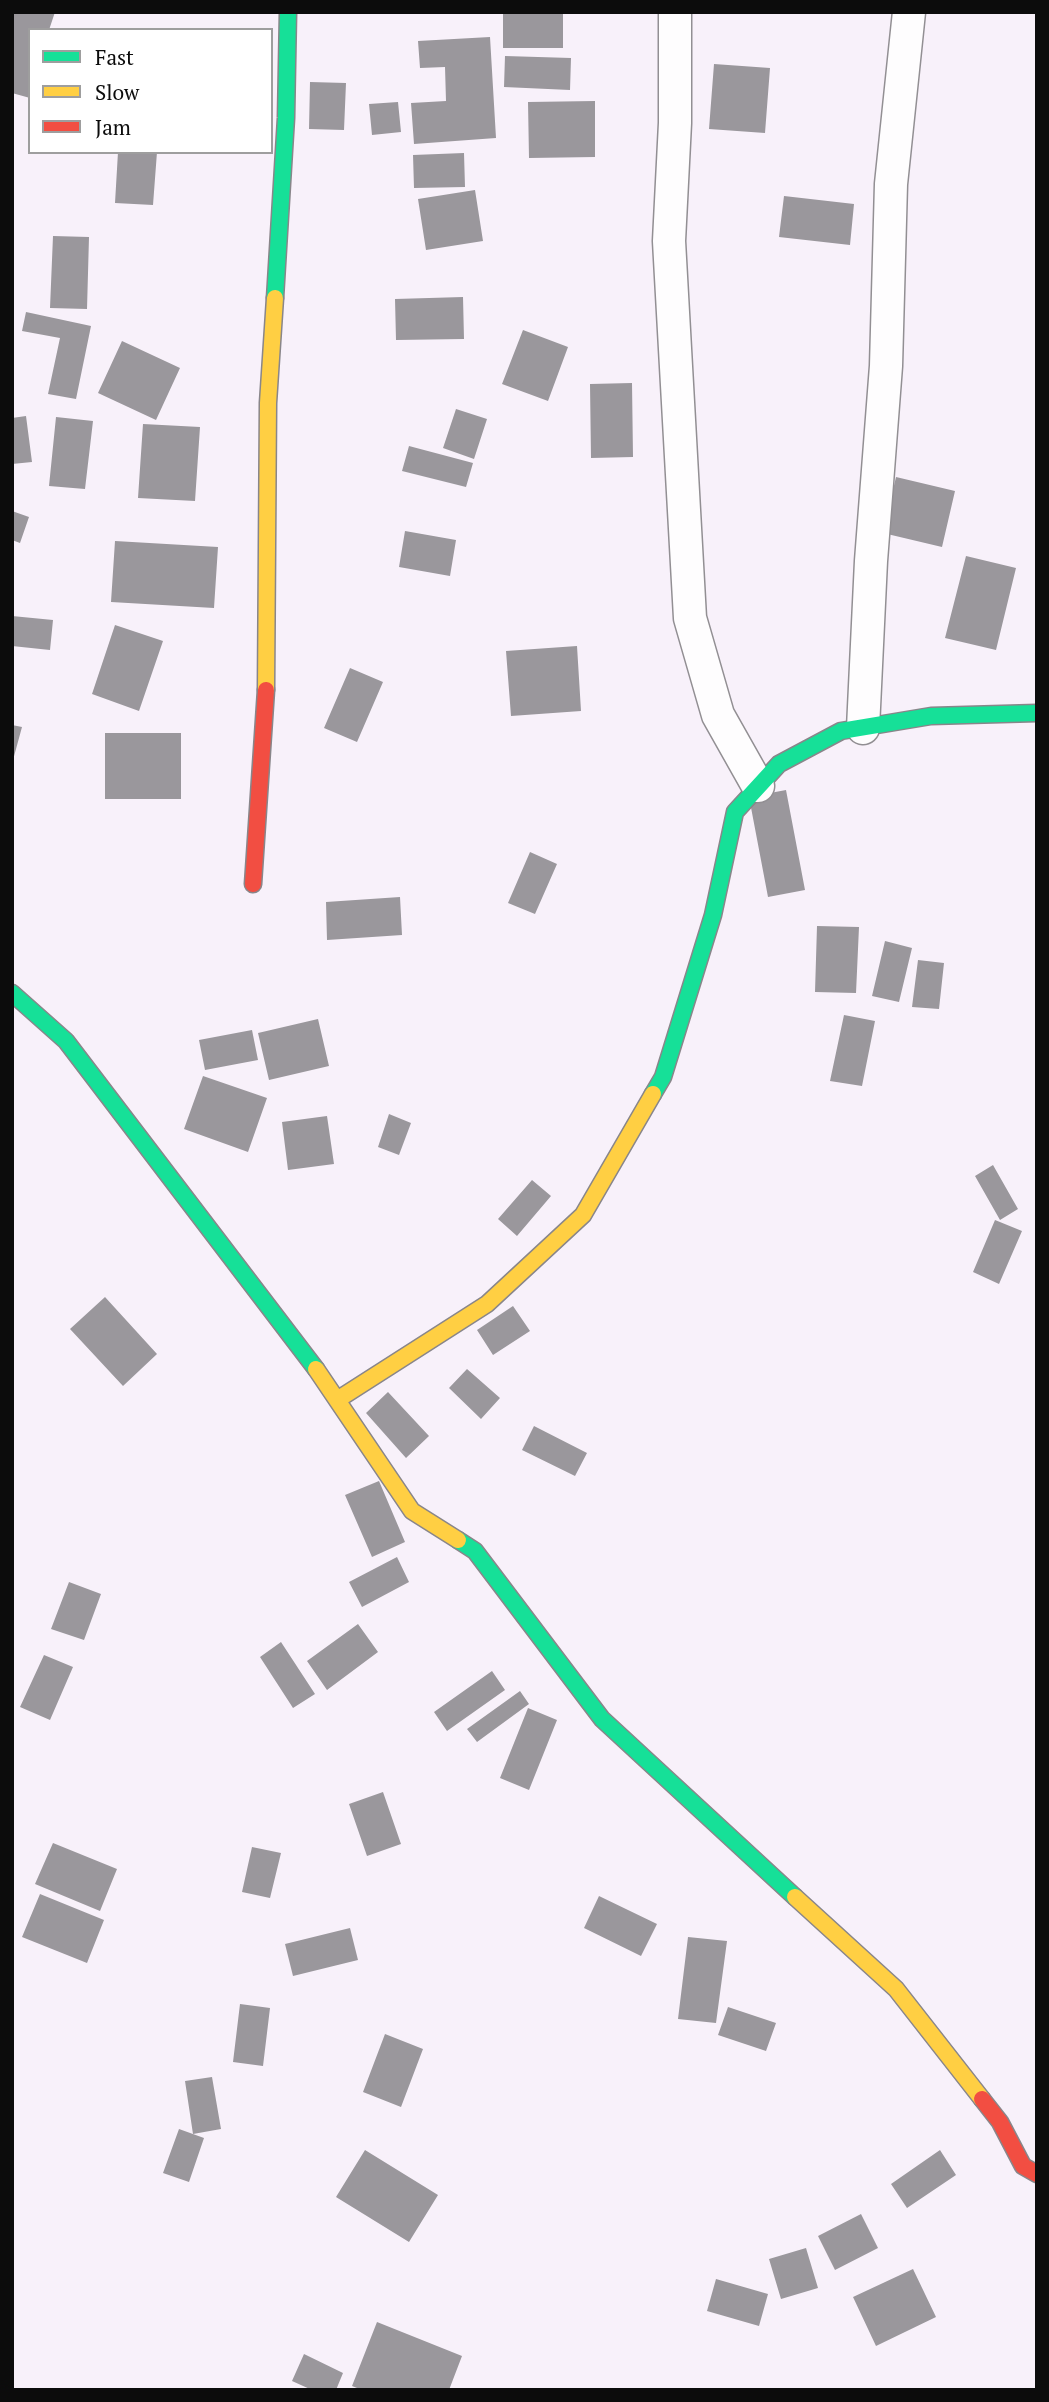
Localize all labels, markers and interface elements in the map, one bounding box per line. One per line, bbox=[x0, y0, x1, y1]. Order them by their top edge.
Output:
legend bbox=[28, 28, 273, 154]
text: Fast bbox=[95, 43, 134, 71]
text: Slow bbox=[95, 78, 139, 106]
text: Jam bbox=[95, 113, 131, 141]

